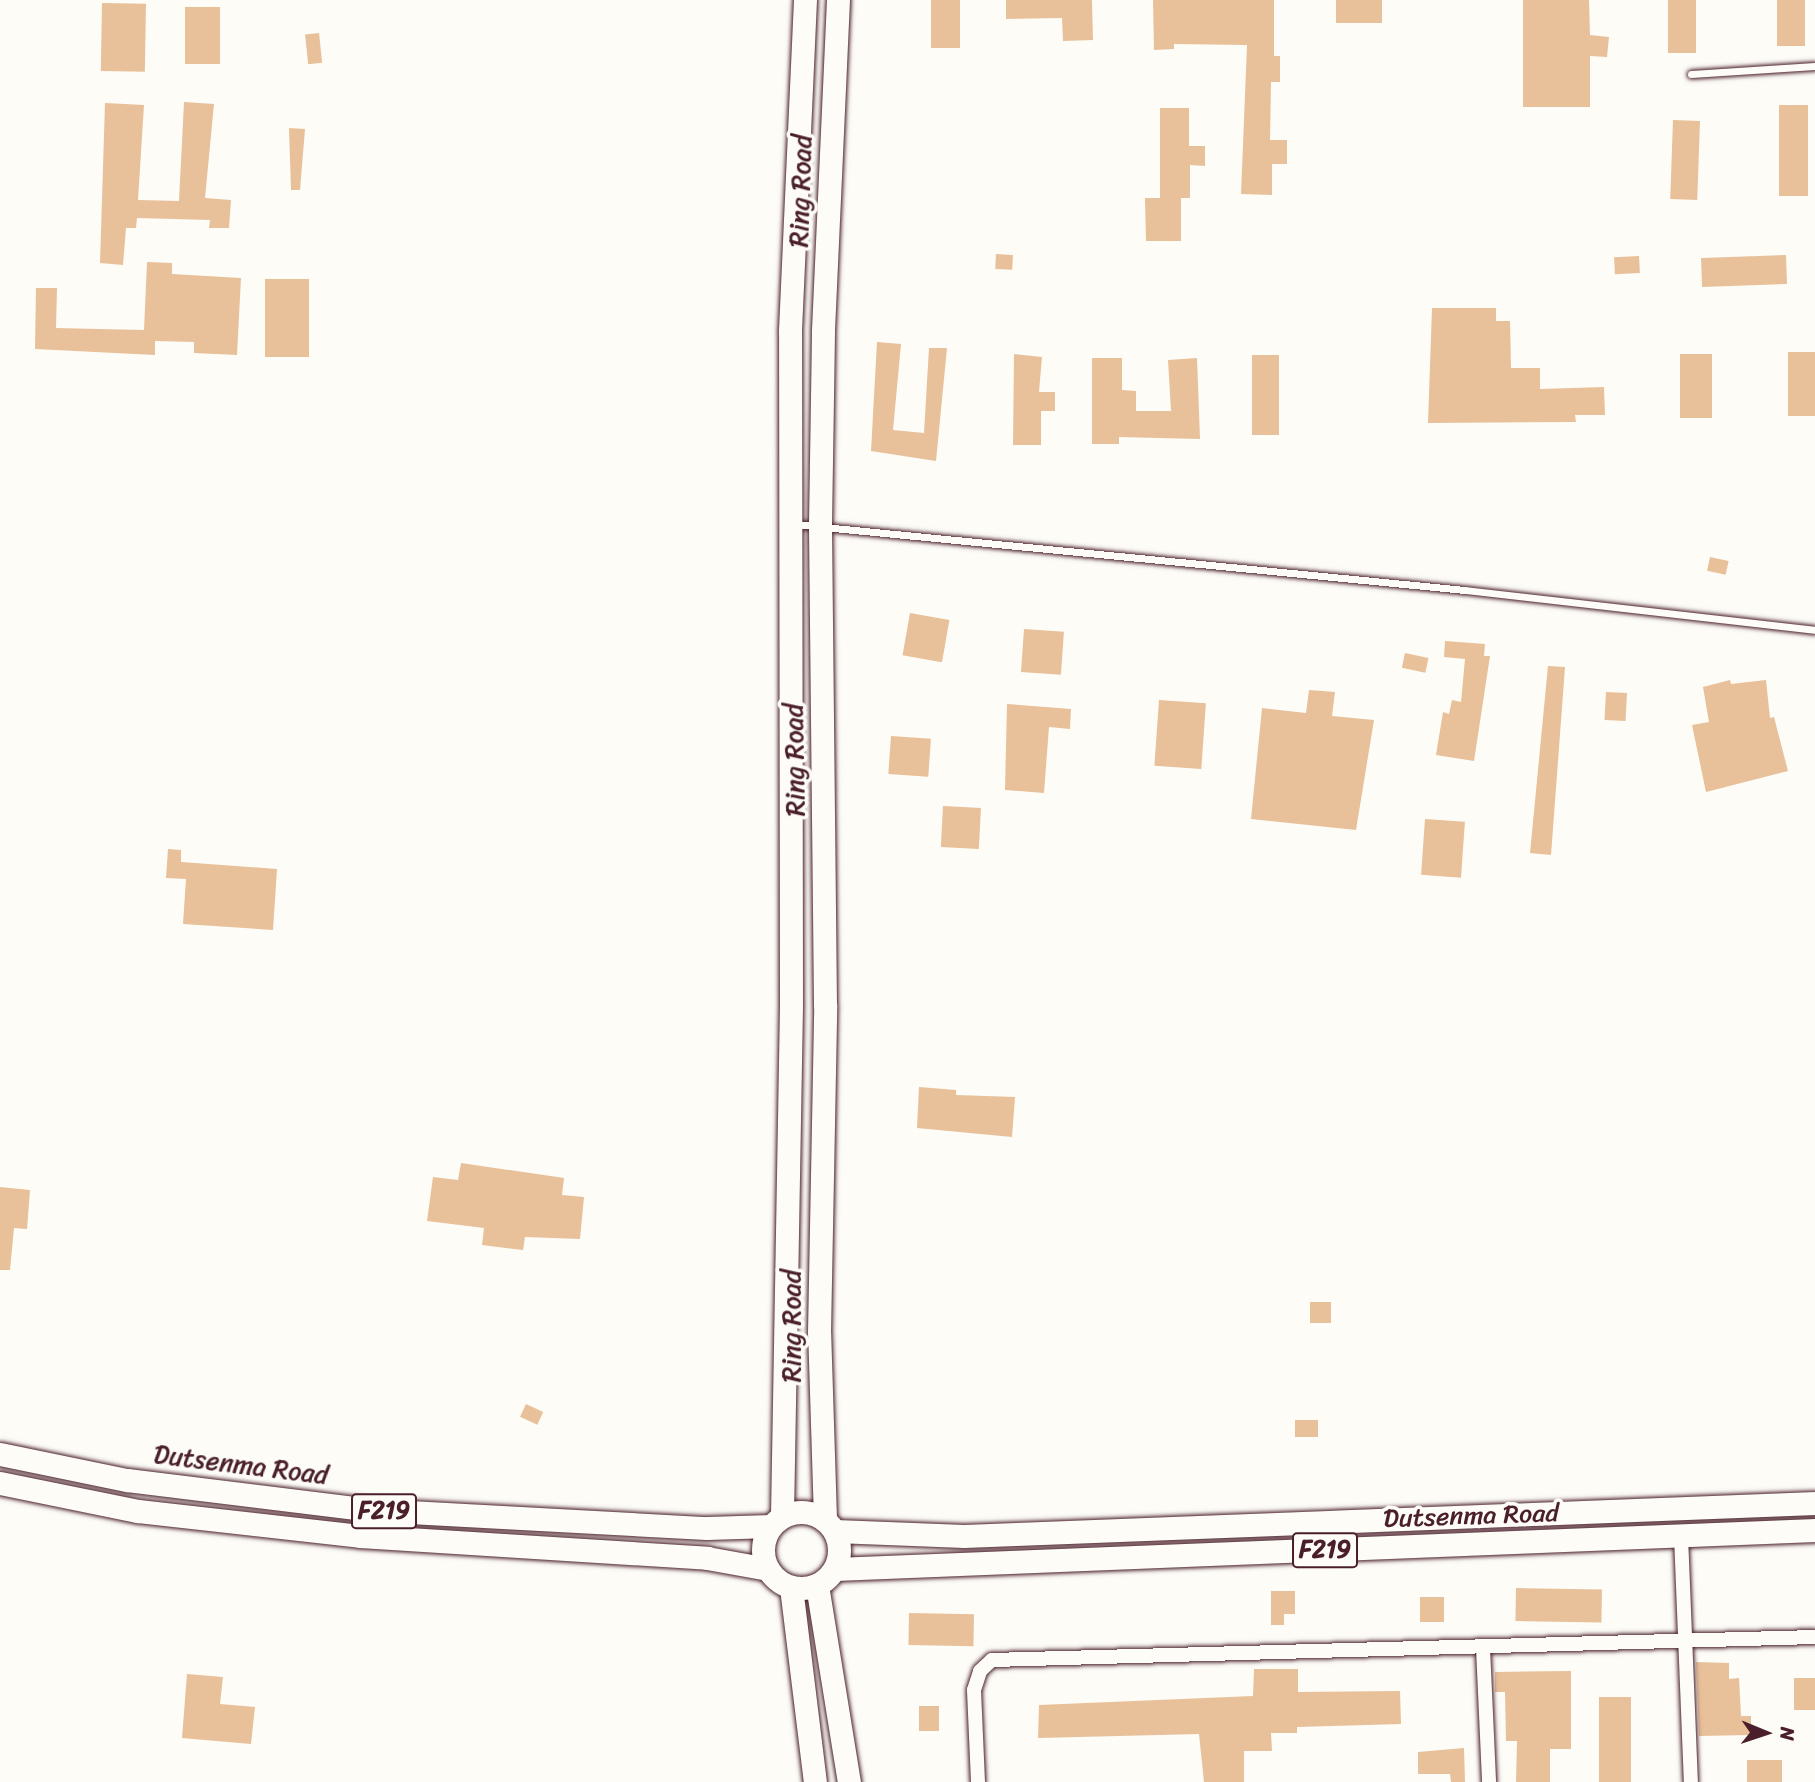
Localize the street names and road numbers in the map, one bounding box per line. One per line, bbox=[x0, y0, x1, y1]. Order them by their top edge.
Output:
street label: Ring Road bbox=[783, 134, 819, 248]
street label: Ring Road bbox=[778, 703, 812, 817]
street label: Ring Road bbox=[776, 1270, 808, 1382]
street label: Dutsenma Road bbox=[152, 1439, 330, 1491]
road number: F219 bbox=[351, 1490, 417, 1532]
street label: Dutsenma Road bbox=[1383, 1497, 1559, 1535]
road number: F219 bbox=[1292, 1530, 1358, 1570]

